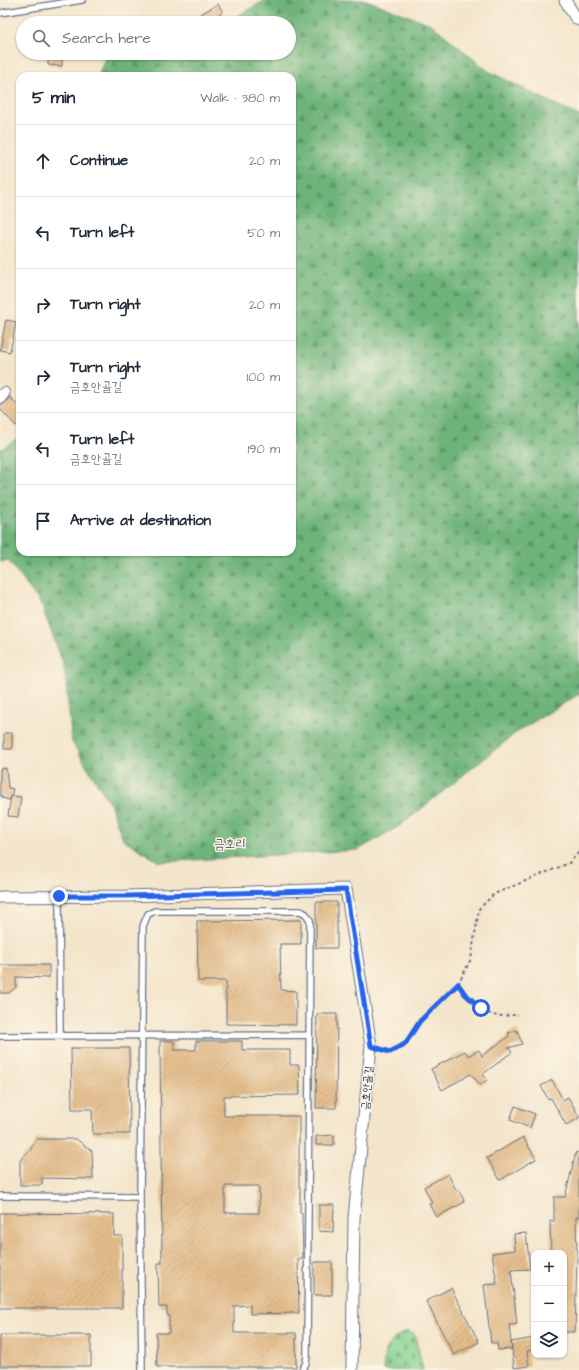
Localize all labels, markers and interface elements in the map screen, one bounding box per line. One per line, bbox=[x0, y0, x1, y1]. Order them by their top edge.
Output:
search box bbox=[16, 16, 296, 60]
icon: search bbox=[30, 27, 52, 49]
text: Search here bbox=[62, 28, 151, 49]
text: 5 min bbox=[32, 86, 75, 110]
text: Walk · 380 m bbox=[200, 89, 280, 107]
icon: ahead bbox=[32, 150, 54, 172]
text: Continue bbox=[70, 150, 128, 171]
text: 20 m bbox=[249, 152, 280, 170]
icon: left bbox=[32, 222, 54, 244]
text: Turn left bbox=[70, 222, 134, 243]
text: 50 m bbox=[247, 224, 280, 242]
icon: right bbox=[32, 294, 54, 316]
text: Turn right bbox=[70, 294, 141, 315]
text: 20 m bbox=[249, 296, 280, 314]
text: Turn right bbox=[70, 357, 141, 378]
icon: right bbox=[32, 366, 54, 388]
text: 100 m bbox=[247, 368, 280, 386]
text: 금호안골길 bbox=[70, 378, 122, 396]
text: Turn left bbox=[70, 429, 134, 450]
icon: left bbox=[32, 438, 54, 460]
text: 190 m bbox=[247, 440, 280, 458]
text: 금호안골길 bbox=[70, 450, 122, 468]
icon: arrive bbox=[32, 510, 54, 532]
text: Arrive at destination bbox=[70, 510, 211, 531]
district label: 금호리 bbox=[214, 835, 246, 853]
route end bbox=[50, 887, 68, 905]
route start bbox=[472, 999, 490, 1017]
street label: 금호안골길 bbox=[358, 1065, 376, 1111]
map controls bbox=[531, 1250, 567, 1358]
button: + bbox=[531, 1250, 567, 1286]
button: − bbox=[531, 1286, 567, 1322]
button: layers bbox=[531, 1322, 567, 1358]

